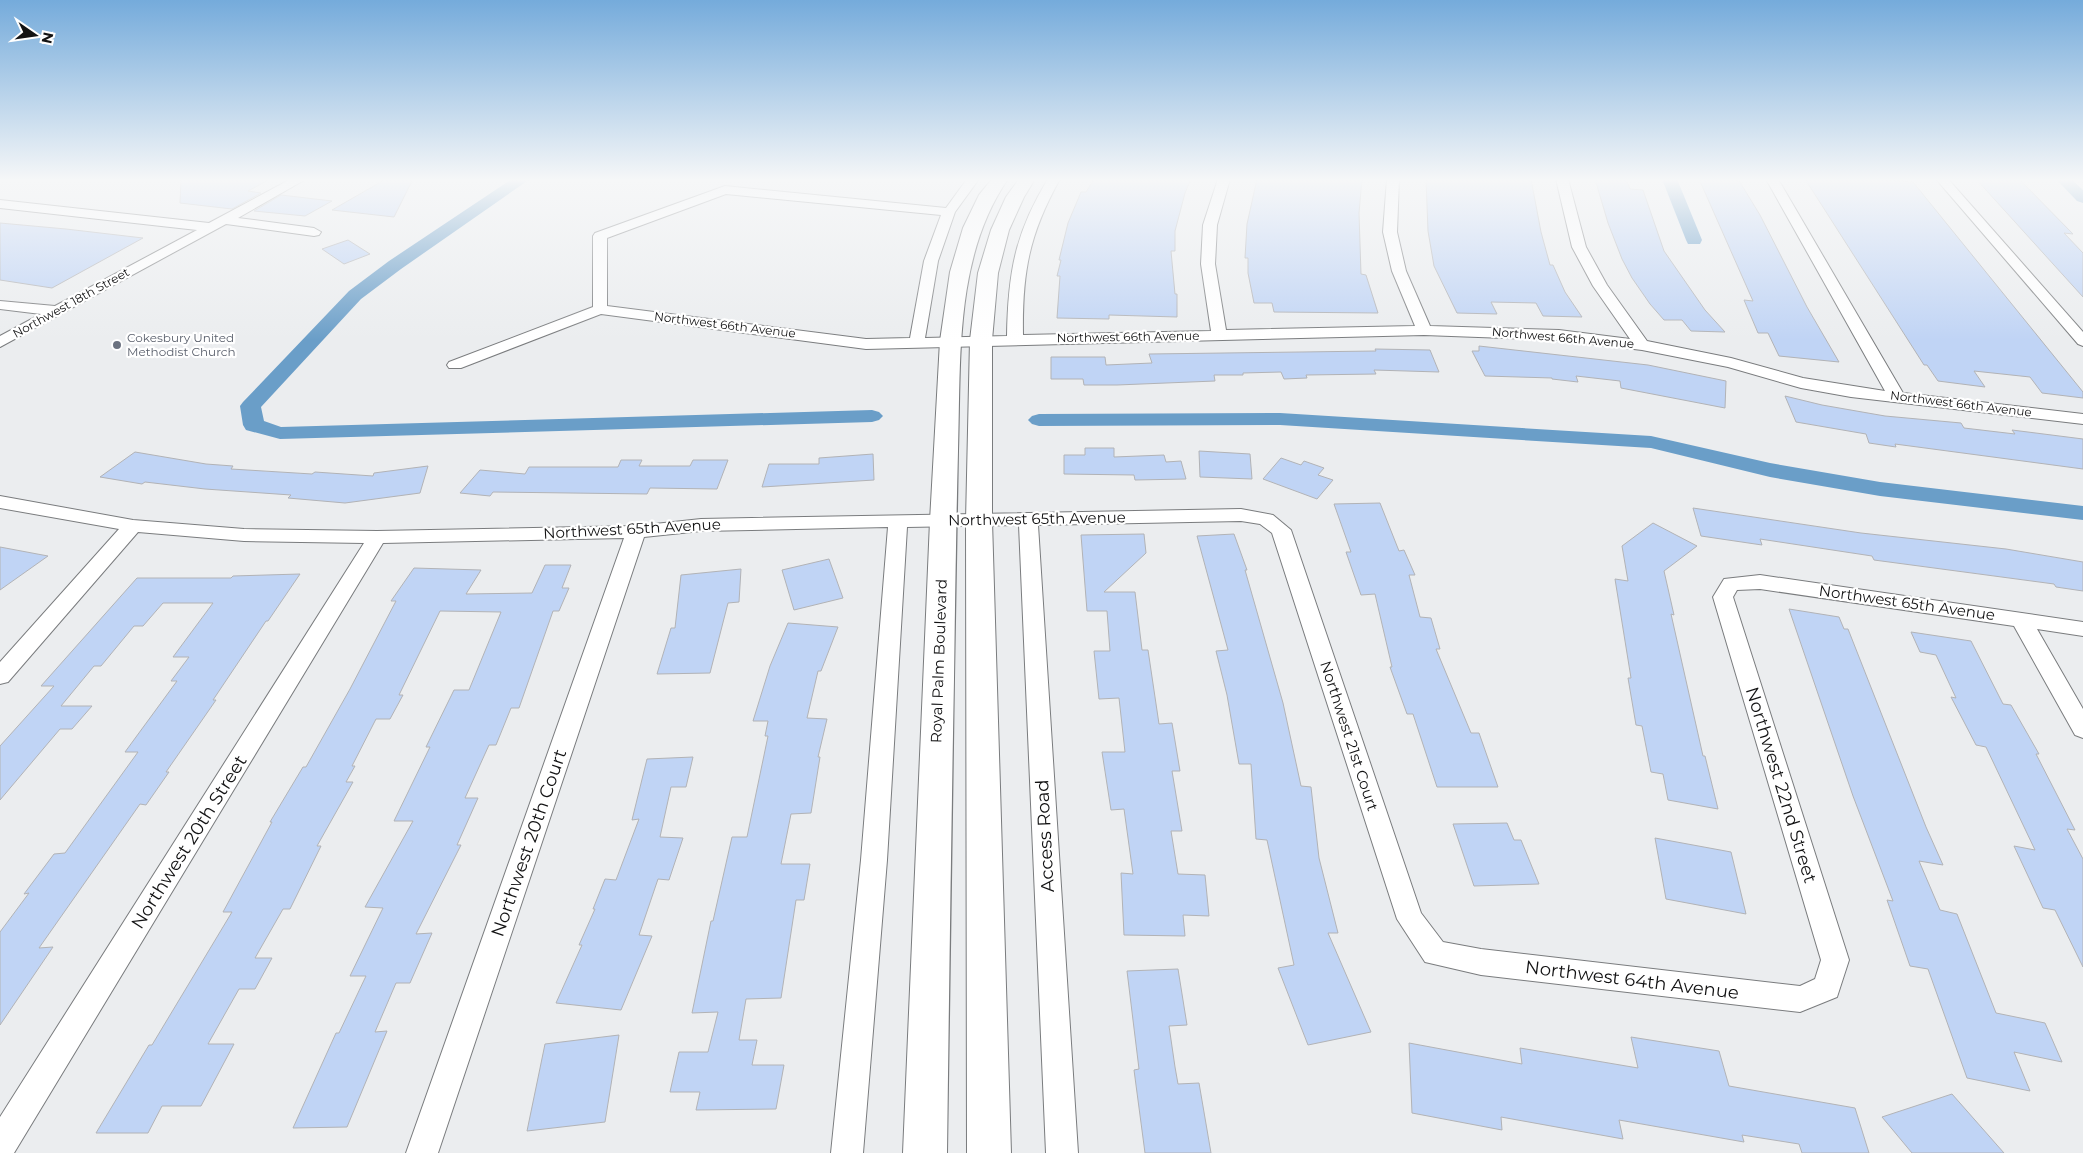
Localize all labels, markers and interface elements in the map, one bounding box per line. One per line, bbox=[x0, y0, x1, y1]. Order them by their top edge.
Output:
north arrow bbox=[10, 10, 60, 60]
text: N bbox=[38, 30, 58, 45]
street label: Northwest 18th Street bbox=[10, 264, 132, 341]
street label: Northwest 66th Avenue bbox=[653, 308, 797, 341]
street label: Northwest 66th Avenue bbox=[1491, 324, 1635, 351]
street label: Northwest 66th Avenue bbox=[1057, 328, 1199, 345]
place label: Cokesbury United Methodist Church bbox=[127, 330, 236, 359]
marker: Cokesbury United Methodist Church bbox=[111, 339, 123, 351]
street label: Northwest 66th Avenue bbox=[1889, 387, 2033, 420]
street label: Northwest 65th Avenue bbox=[948, 507, 1126, 530]
street label: Northwest 65th Avenue bbox=[543, 514, 721, 543]
street label: Royal Palm Boulevard bbox=[926, 579, 951, 743]
street label: Northwest 65th Avenue bbox=[1818, 581, 1996, 624]
street label: Northwest 21st Court bbox=[1316, 658, 1383, 813]
street label: Northwest 22nd Street bbox=[1741, 684, 1821, 886]
street label: Northwest 20th Court bbox=[487, 746, 571, 940]
street label: Northwest 20th Street bbox=[126, 751, 252, 933]
street label: Access Road bbox=[1031, 779, 1059, 893]
street label: Northwest 64th Avenue bbox=[1524, 956, 1740, 1004]

